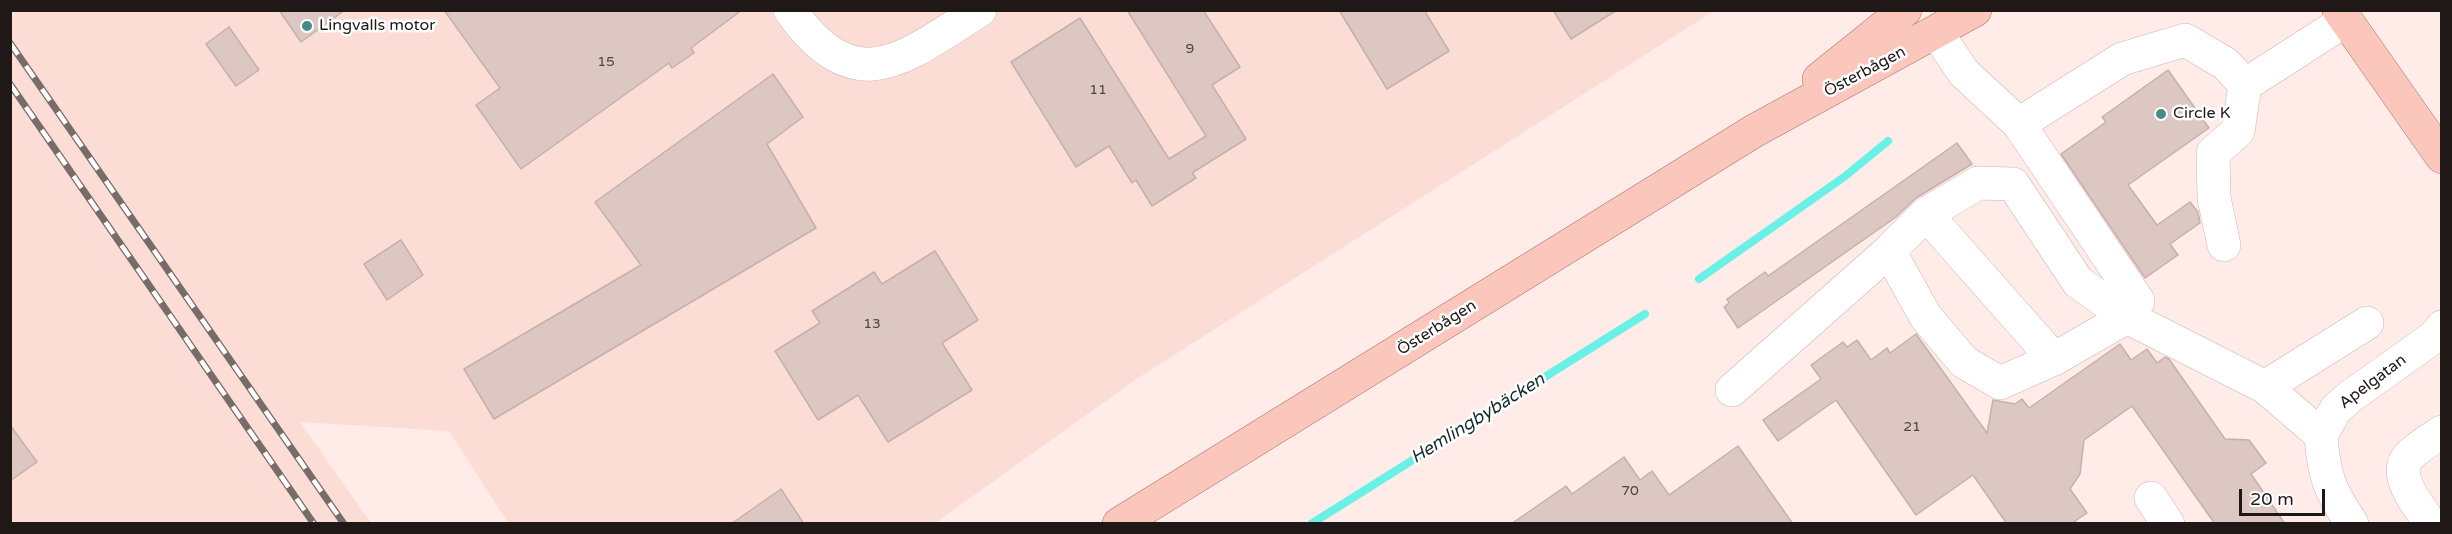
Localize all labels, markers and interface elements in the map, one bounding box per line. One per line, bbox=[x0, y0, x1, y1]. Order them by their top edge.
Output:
place label: Lingvalls motor bbox=[319, 16, 435, 36]
marker: Lingvalls motor bbox=[300, 19, 314, 33]
house number: 9 bbox=[1186, 41, 1194, 57]
street label: Österbågen bbox=[1821, 42, 1909, 102]
house number: 15 bbox=[597, 54, 615, 70]
house number: 11 bbox=[1089, 82, 1107, 98]
place label: Circle K bbox=[2173, 104, 2230, 124]
marker: Circle K bbox=[2154, 107, 2168, 121]
street label: Österbågen bbox=[1394, 296, 1480, 360]
house number: 13 bbox=[863, 316, 881, 332]
street label: Apelgatan bbox=[2336, 351, 2410, 413]
water label: Hemlingbybäcken bbox=[1407, 369, 1549, 469]
house number: 21 bbox=[1903, 419, 1921, 435]
scale bar bbox=[2242, 477, 2328, 515]
house number: 70 bbox=[1621, 483, 1639, 499]
text: 20 m bbox=[2250, 488, 2294, 510]

